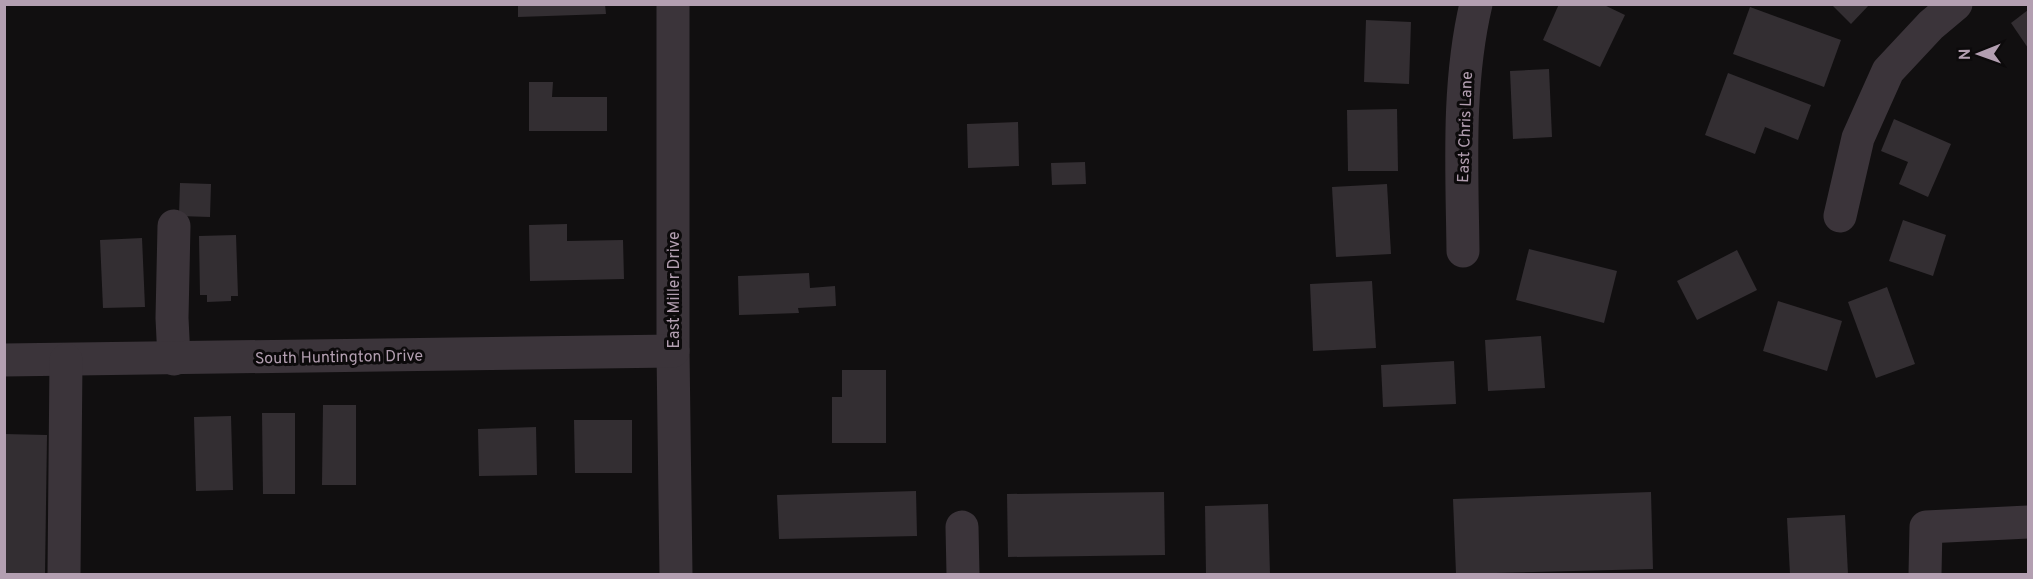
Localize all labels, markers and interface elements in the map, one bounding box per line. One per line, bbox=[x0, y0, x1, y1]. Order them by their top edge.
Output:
north arrow bbox=[1949, 24, 2009, 84]
text: N bbox=[1956, 48, 1976, 60]
street label: East Chris Lane bbox=[1454, 71, 1478, 183]
street label: East Miller Drive bbox=[665, 231, 685, 349]
street label: South Huntington Drive bbox=[255, 347, 423, 369]

